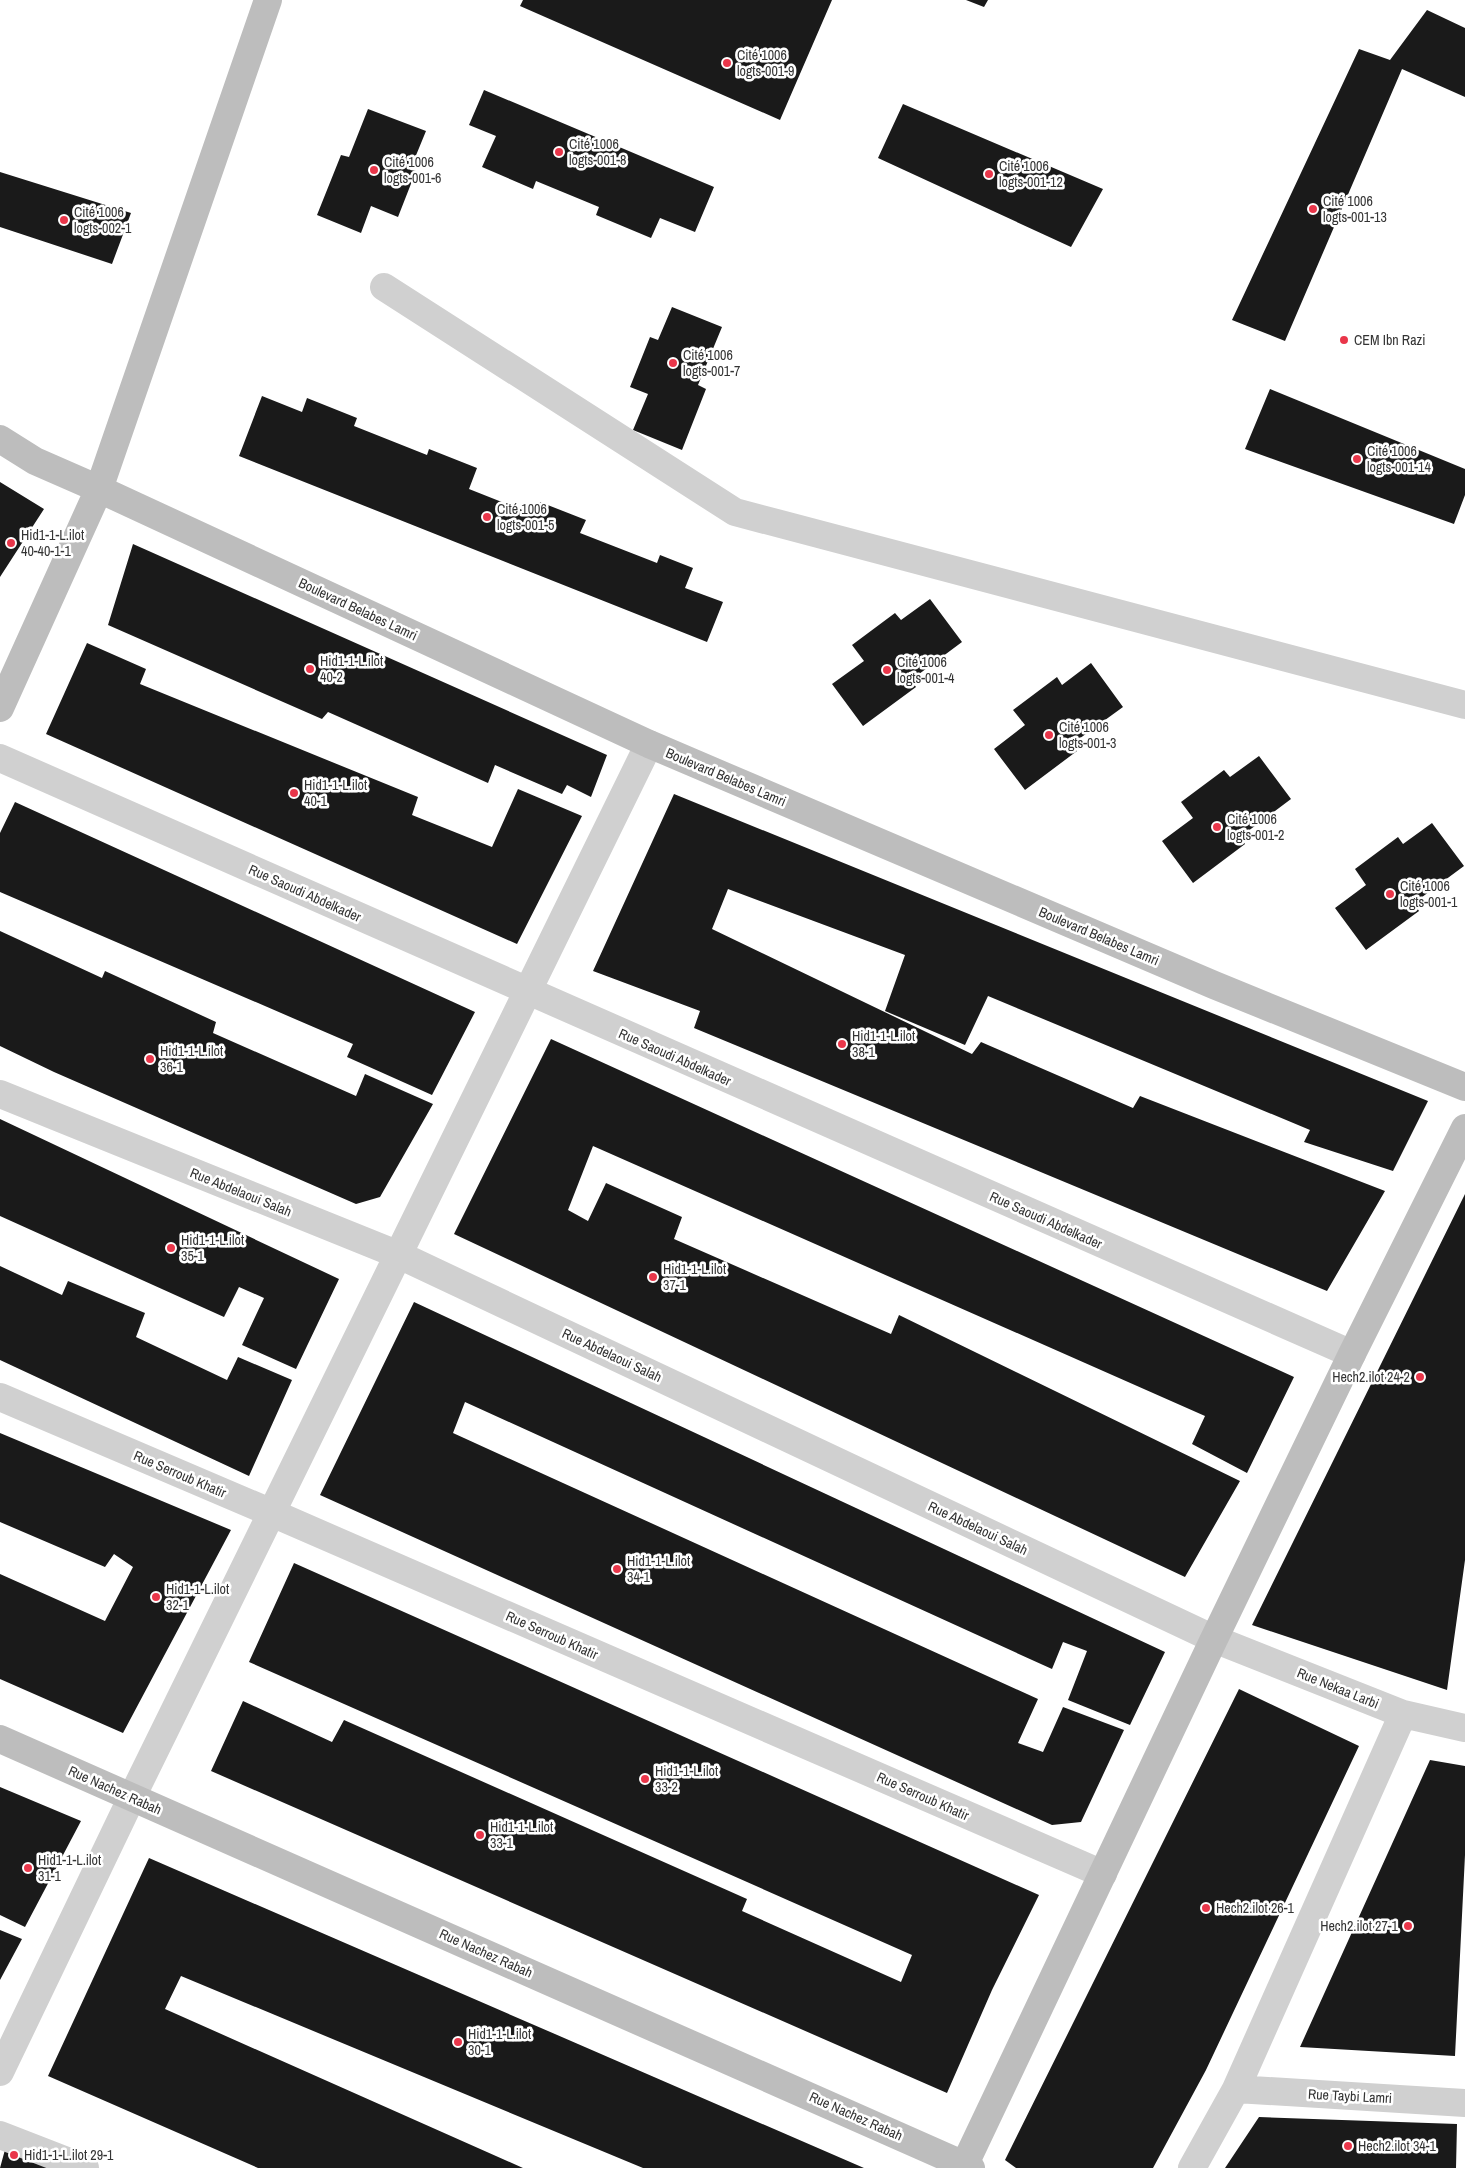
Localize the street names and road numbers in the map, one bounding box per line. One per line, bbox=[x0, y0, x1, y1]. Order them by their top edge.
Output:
street label: Boulevard Belabes Lamri bbox=[296, 574, 420, 644]
street label: Boulevard Belabes Lamri bbox=[663, 744, 789, 810]
street label: Rue Saoudi Abdelkader bbox=[246, 860, 364, 926]
street label: Boulevard Belabes Lamri bbox=[1036, 903, 1162, 969]
street label: Rue Saoudi Abdelkader bbox=[616, 1024, 734, 1090]
street label: Rue Abdelaoui Salah bbox=[188, 1163, 294, 1221]
street label: Rue Saoudi Abdelkader bbox=[987, 1187, 1105, 1253]
street label: Rue Abdelaoui Salah bbox=[559, 1324, 665, 1386]
street label: Rue Serroub Khatir bbox=[131, 1446, 229, 1502]
street label: Rue Abdelaoui Salah bbox=[925, 1497, 1031, 1559]
street label: Rue Serroub Khatir bbox=[503, 1607, 601, 1663]
street label: Rue Nekaa Larbi bbox=[1294, 1663, 1382, 1713]
street label: Rue Nachez Rabah bbox=[66, 1761, 164, 1819]
street label: Rue Serroub Khatir bbox=[874, 1768, 972, 1824]
street label: Rue Nachez Rabah bbox=[437, 1924, 535, 1982]
street label: Rue Taybi Lamri bbox=[1307, 2085, 1393, 2107]
street label: Rue Nachez Rabah bbox=[807, 2087, 905, 2145]

